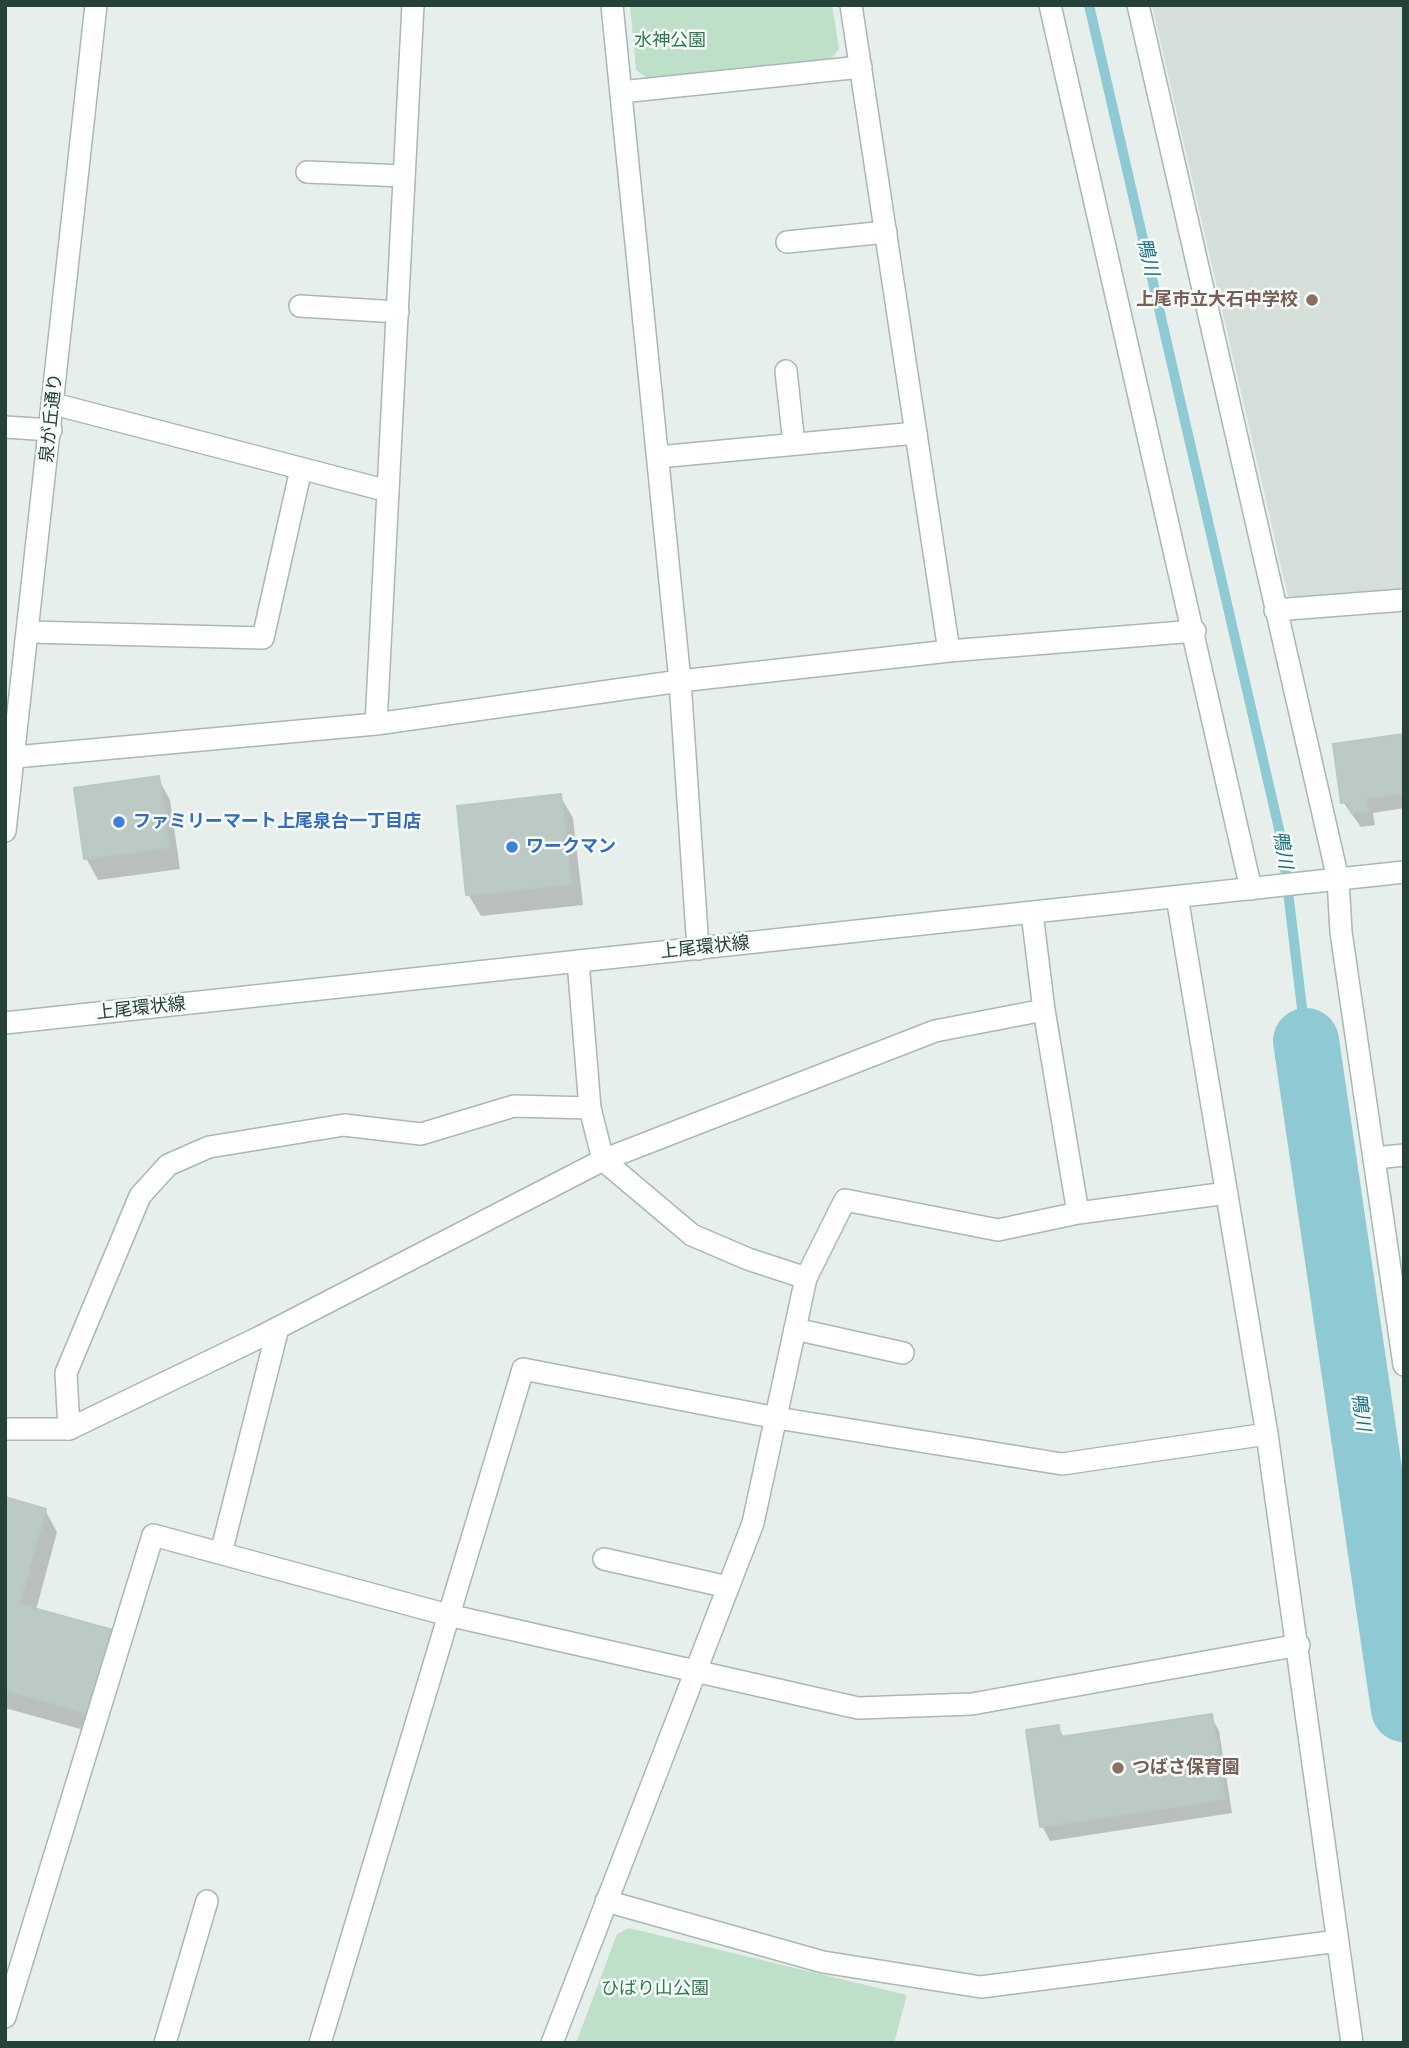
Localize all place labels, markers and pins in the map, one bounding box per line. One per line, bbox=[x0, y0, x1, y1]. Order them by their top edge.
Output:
place label: 上尾市立大石中学校 bbox=[1136, 289, 1298, 311]
marker: 上尾市立大石中学校 bbox=[1304, 292, 1320, 308]
place label: ファミリーマート上尾泉台一丁目店 bbox=[133, 811, 421, 833]
marker: ファミリーマート上尾泉台一丁目店 bbox=[111, 814, 127, 830]
place label: ワークマン bbox=[526, 836, 616, 858]
marker: ワークマン bbox=[504, 839, 520, 855]
place label: つばさ保育園 bbox=[1132, 1757, 1240, 1779]
marker: つばさ保育園 bbox=[1110, 1760, 1126, 1776]

